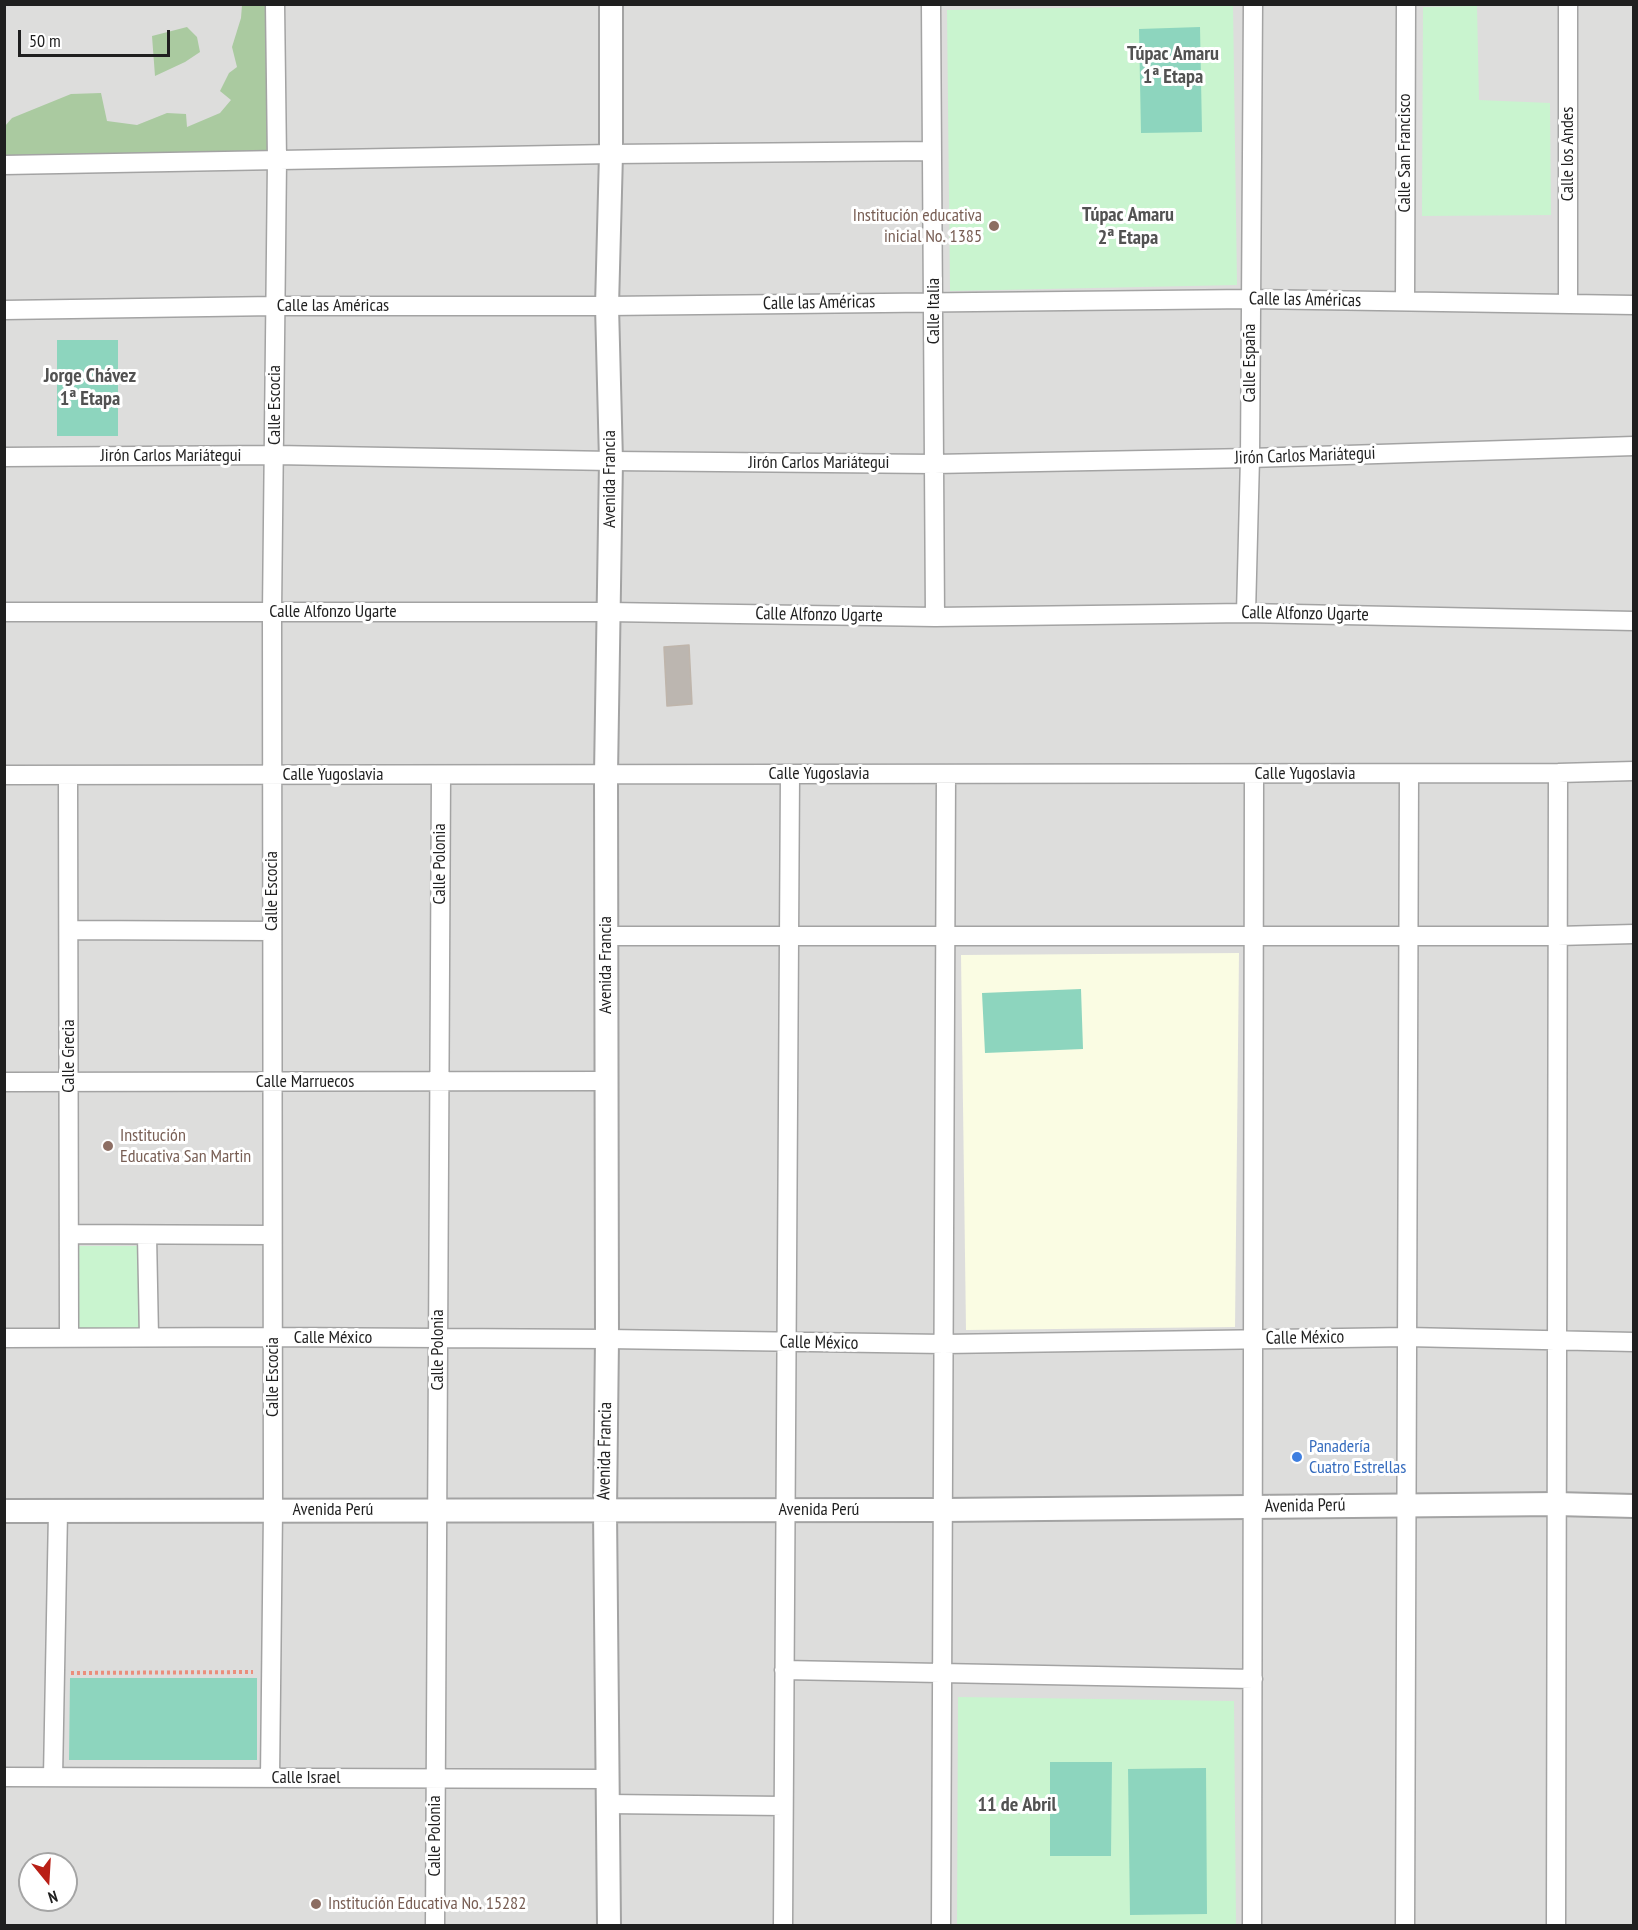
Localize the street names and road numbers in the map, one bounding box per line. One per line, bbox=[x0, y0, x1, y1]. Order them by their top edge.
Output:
street label: Calle San Francisco bbox=[1394, 93, 1416, 213]
street label: Calle los Andes bbox=[1557, 107, 1579, 201]
street label: Calle Italia bbox=[923, 278, 945, 344]
street label: Calle las Américas bbox=[1249, 288, 1361, 312]
street label: Calle las Américas bbox=[763, 291, 875, 315]
street label: Calle las Américas bbox=[277, 295, 389, 317]
street label: Calle España bbox=[1239, 324, 1261, 402]
street label: Calle Escocia bbox=[264, 365, 286, 445]
street label: Avenida Francia bbox=[599, 430, 621, 528]
street label: Jirón Carlos Mariátegui bbox=[1234, 443, 1376, 469]
street label: Jirón Carlos Mariátegui bbox=[101, 445, 241, 467]
street label: Jirón Carlos Mariátegui bbox=[749, 452, 889, 474]
street label: Calle Alfonzo Ugarte bbox=[269, 601, 397, 623]
street label: Calle Alfonzo Ugarte bbox=[1241, 602, 1369, 626]
street label: Calle Alfonzo Ugarte bbox=[755, 603, 883, 627]
street label: Calle Yugoslavia bbox=[769, 763, 869, 785]
street label: Calle Yugoslavia bbox=[1255, 763, 1355, 785]
street label: Calle Yugoslavia bbox=[283, 764, 383, 786]
street label: Calle Polonia bbox=[429, 823, 451, 905]
street label: Calle Escocia bbox=[261, 851, 283, 931]
street label: Avenida Francia bbox=[595, 916, 617, 1014]
street label: Calle Grecia bbox=[58, 1019, 80, 1093]
street label: Calle Marruecos bbox=[256, 1071, 354, 1093]
street label: Calle Polonia bbox=[427, 1309, 449, 1391]
street label: Calle México bbox=[294, 1327, 372, 1349]
street label: Calle México bbox=[1266, 1327, 1344, 1349]
street label: Calle México bbox=[780, 1332, 858, 1354]
street label: Calle Escocia bbox=[262, 1337, 284, 1417]
street label: Avenida Francia bbox=[593, 1402, 617, 1500]
street label: Avenida Perú bbox=[1264, 1494, 1346, 1518]
street label: Avenida Perú bbox=[293, 1499, 373, 1521]
street label: Avenida Perú bbox=[779, 1499, 859, 1521]
street label: Calle Israel bbox=[272, 1767, 340, 1789]
street label: Calle Polonia bbox=[424, 1795, 446, 1877]

